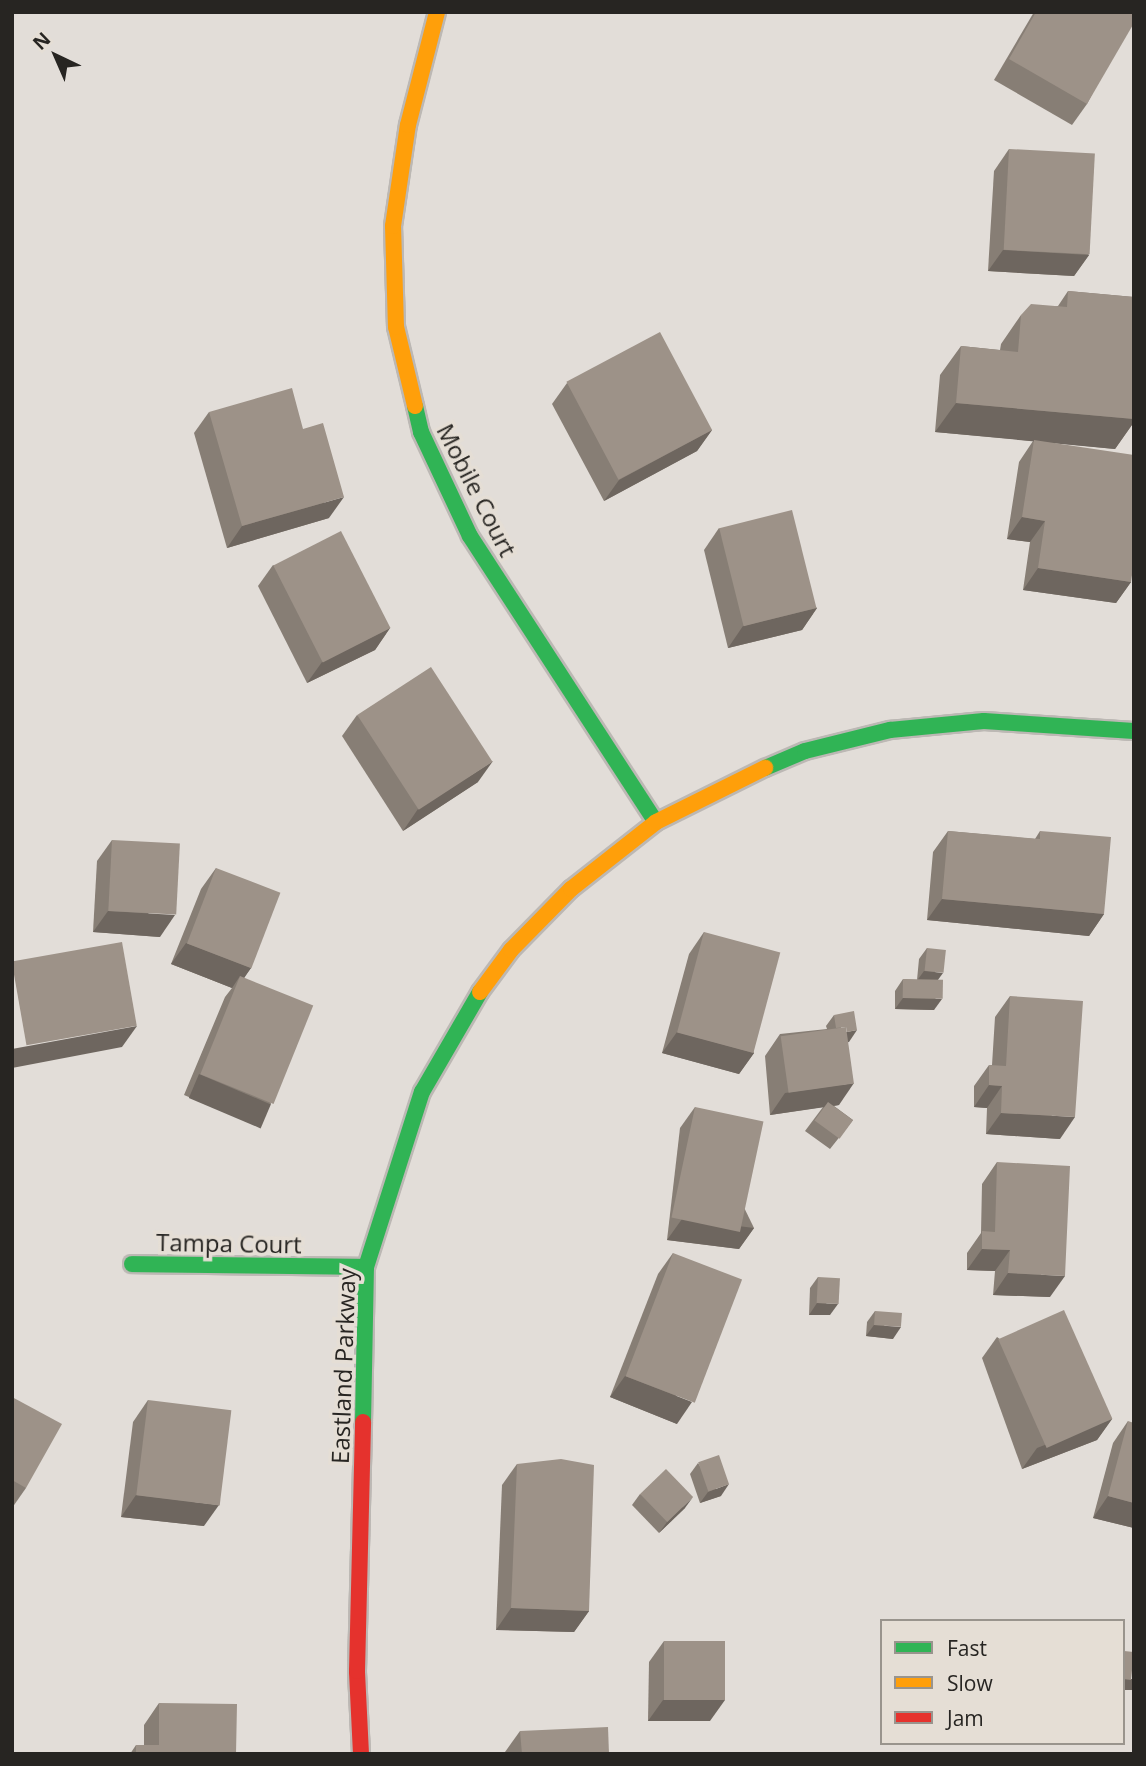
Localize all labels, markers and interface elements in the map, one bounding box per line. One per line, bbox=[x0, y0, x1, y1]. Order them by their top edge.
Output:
north arrow bbox=[21, 21, 91, 91]
text: N bbox=[27, 26, 56, 56]
street label: Mobile Court bbox=[431, 419, 523, 561]
street label: Tampa Court bbox=[156, 1227, 302, 1259]
street label: Eastland Parkway bbox=[325, 1268, 361, 1464]
legend bbox=[880, 1619, 1125, 1745]
text: Fast bbox=[947, 1634, 987, 1662]
text: Slow bbox=[947, 1669, 993, 1697]
text: Jam bbox=[947, 1704, 984, 1732]

